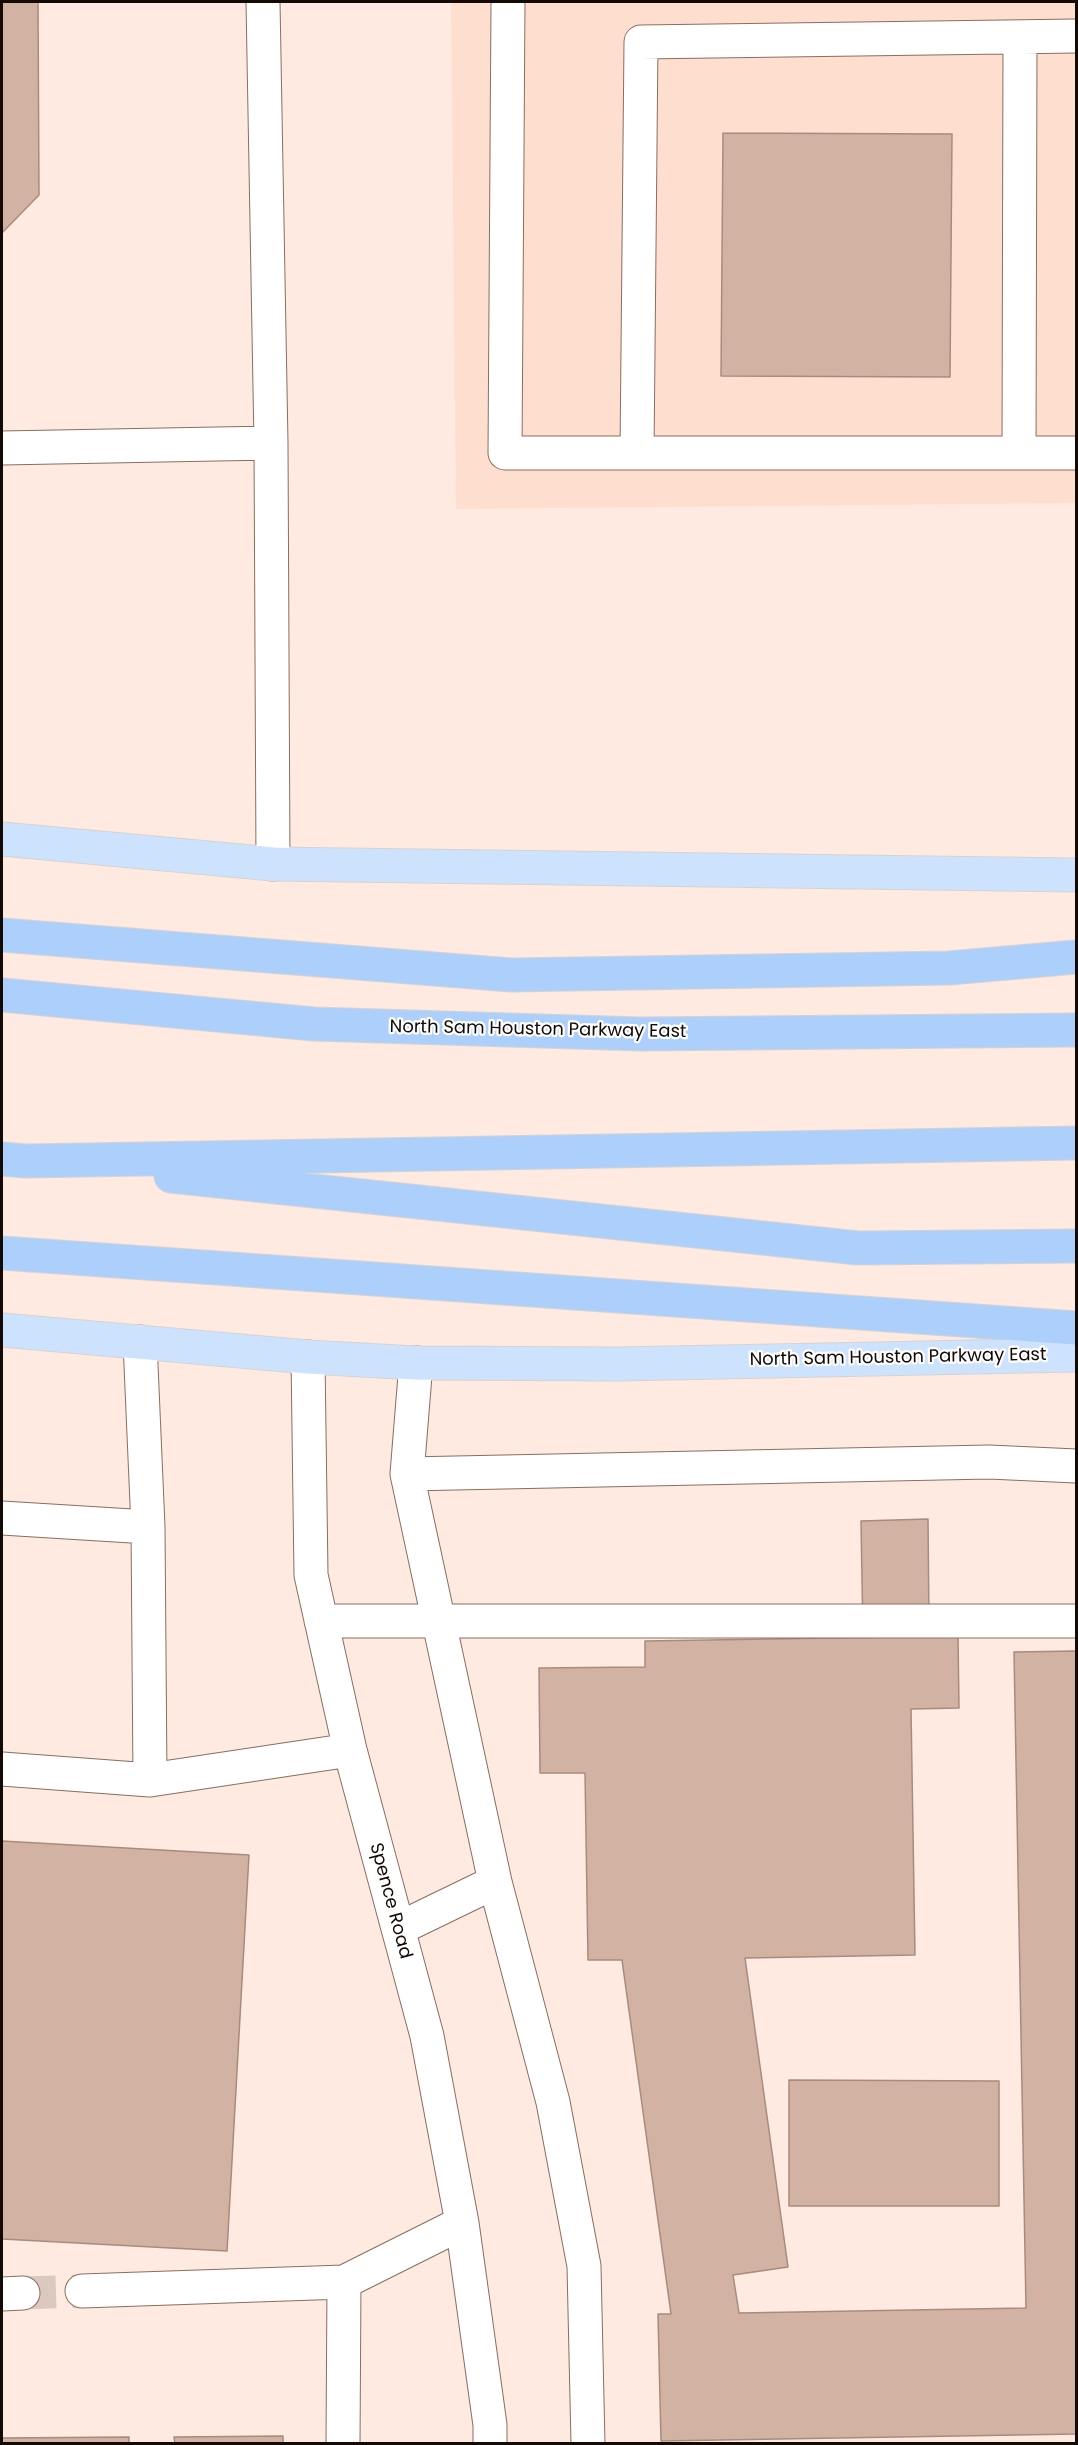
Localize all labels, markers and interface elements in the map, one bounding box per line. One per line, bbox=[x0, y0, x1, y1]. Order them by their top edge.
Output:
street label: North Sam Houston Parkway East bbox=[389, 1017, 687, 1043]
street label: North Sam Houston Parkway East bbox=[749, 1345, 1047, 1371]
street label: Spence Road bbox=[364, 1841, 416, 1961]

